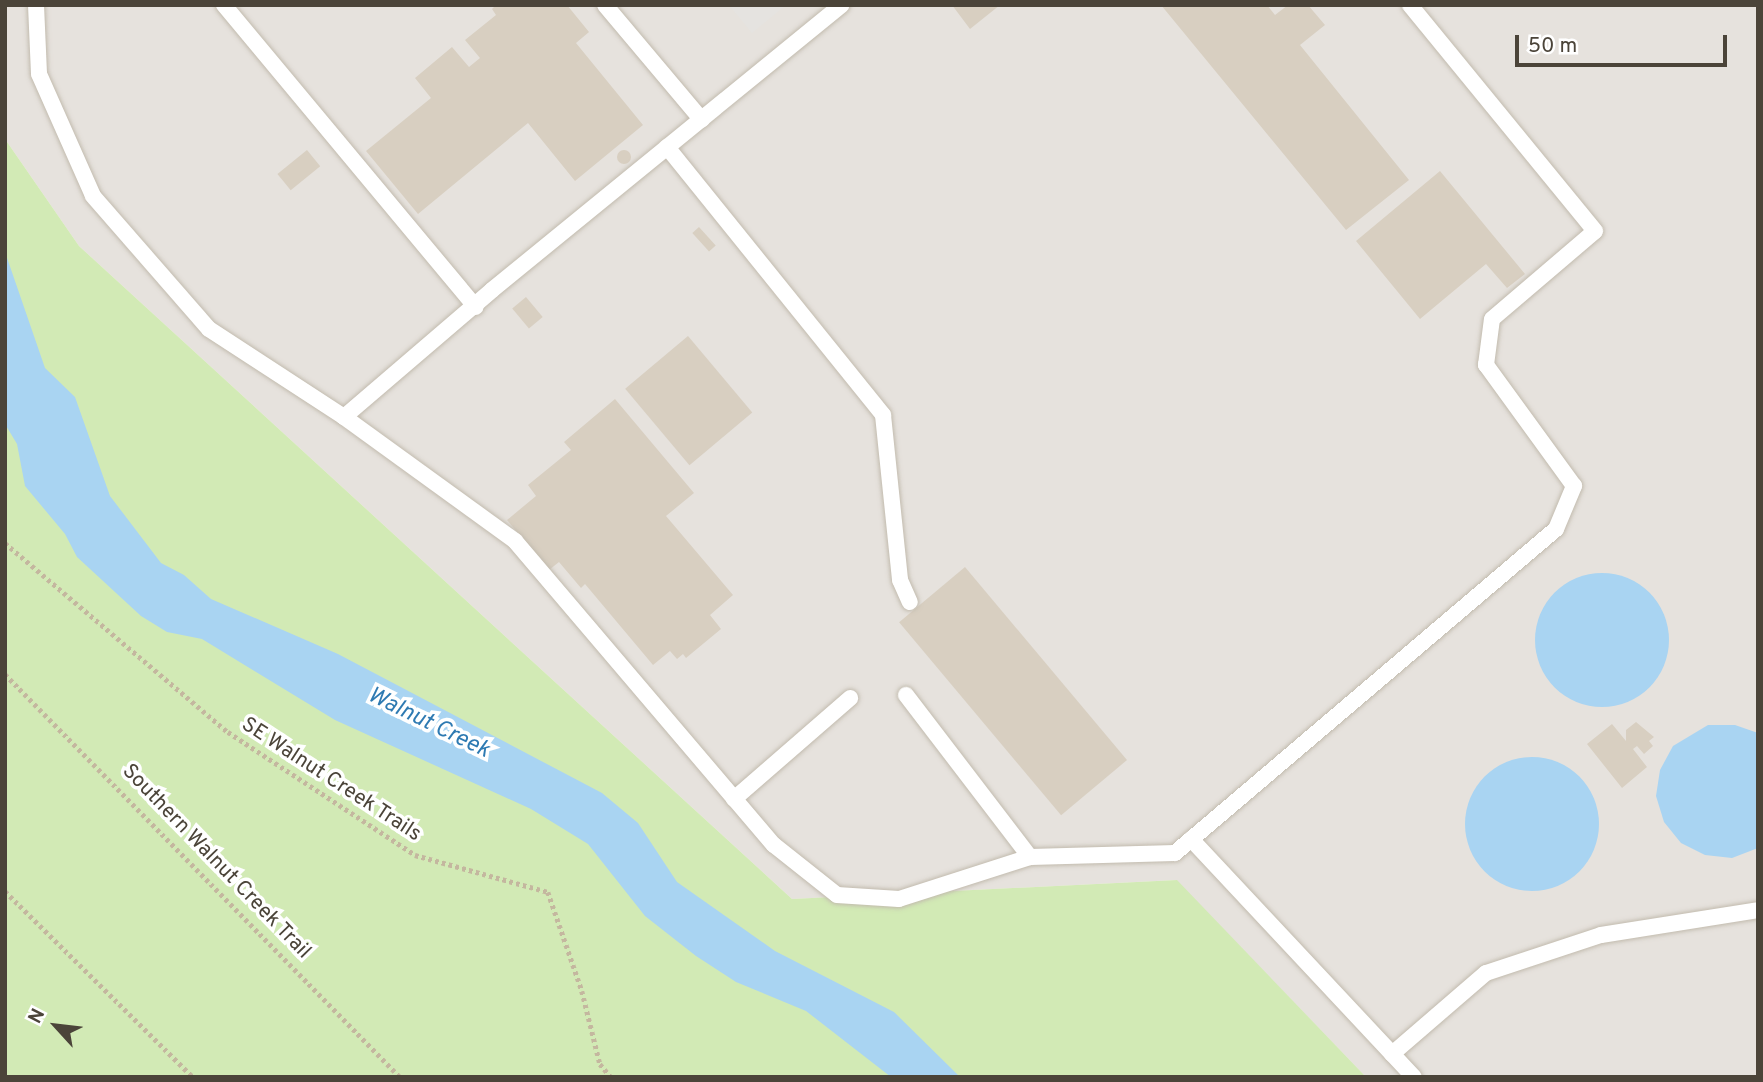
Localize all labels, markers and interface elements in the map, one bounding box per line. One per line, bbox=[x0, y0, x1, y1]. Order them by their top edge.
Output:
scale bar bbox=[1518, 21, 1730, 65]
text: 50 m bbox=[1528, 33, 1577, 60]
water label: Walnut Creek bbox=[363, 683, 493, 765]
street label: SE Walnut Creek Trails bbox=[236, 712, 426, 848]
street label: Southern Walnut Creek Trail bbox=[116, 759, 316, 965]
north arrow bbox=[21, 991, 91, 1061]
text: N bbox=[23, 1005, 51, 1028]

